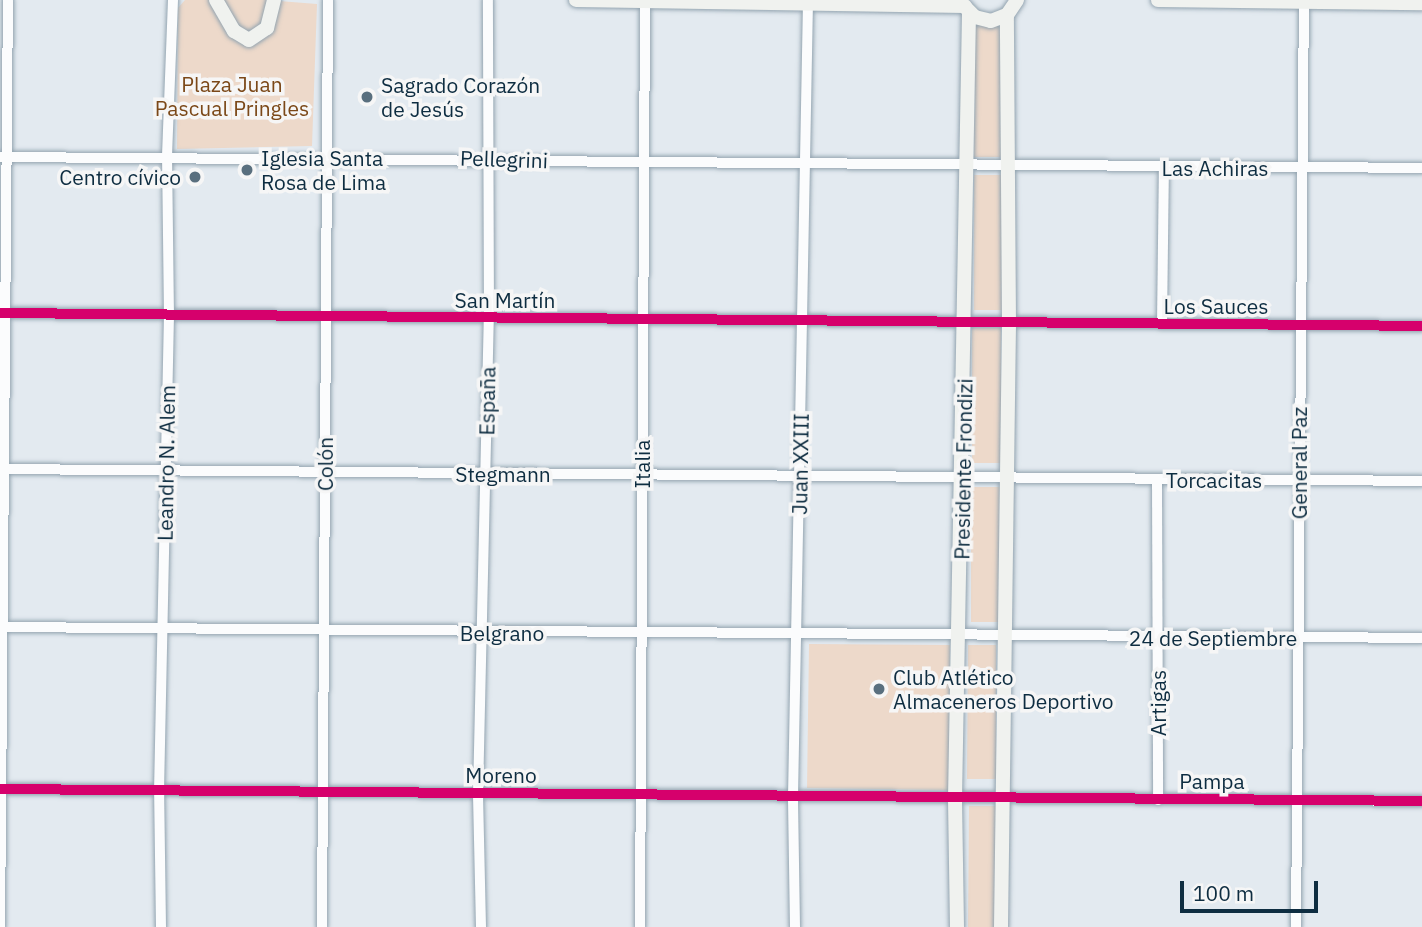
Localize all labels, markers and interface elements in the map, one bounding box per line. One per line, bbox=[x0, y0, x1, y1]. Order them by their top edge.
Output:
park label: Plaza Juan Pascual Pringles bbox=[155, 71, 309, 121]
place label: Sagrado Corazón de Jesús bbox=[381, 72, 540, 122]
marker: Sagrado Corazón de Jesús bbox=[359, 89, 375, 105]
place label: Iglesia Santa Rosa de Lima bbox=[261, 145, 386, 195]
street label: Pellegrini bbox=[460, 145, 548, 173]
street label: Las Achiras bbox=[1161, 155, 1269, 181]
marker: Iglesia Santa Rosa de Lima bbox=[239, 162, 255, 178]
place label: Centro cívico bbox=[59, 164, 181, 190]
marker: Centro cívico bbox=[187, 169, 203, 185]
street label: San Martín bbox=[455, 287, 555, 313]
street label: Los Sauces bbox=[1164, 293, 1268, 319]
street label: España bbox=[474, 366, 500, 436]
street label: Presidente Frondizi bbox=[949, 378, 977, 560]
street label: Leandro N. Alem bbox=[152, 385, 180, 541]
street label: General Paz bbox=[1286, 407, 1312, 519]
street label: Juan XXIII bbox=[787, 413, 813, 515]
street label: Colón bbox=[312, 437, 338, 491]
street label: Italia bbox=[629, 439, 655, 489]
street label: Stegmann bbox=[455, 461, 551, 487]
street label: Torcacitas bbox=[1166, 467, 1262, 493]
street label: Belgrano bbox=[460, 620, 544, 646]
street label: 24 de Septiembre bbox=[1129, 625, 1297, 651]
place label: Club Atlético Almaceneros Deportivo bbox=[893, 664, 1114, 714]
street label: Artigas bbox=[1145, 670, 1171, 736]
marker: Club Atlético Almaceneros Deportivo bbox=[871, 681, 887, 697]
street label: Moreno bbox=[465, 762, 537, 788]
street label: Pampa bbox=[1179, 768, 1245, 794]
scale bar bbox=[1184, 867, 1322, 911]
text: 100 m bbox=[1193, 879, 1254, 907]

